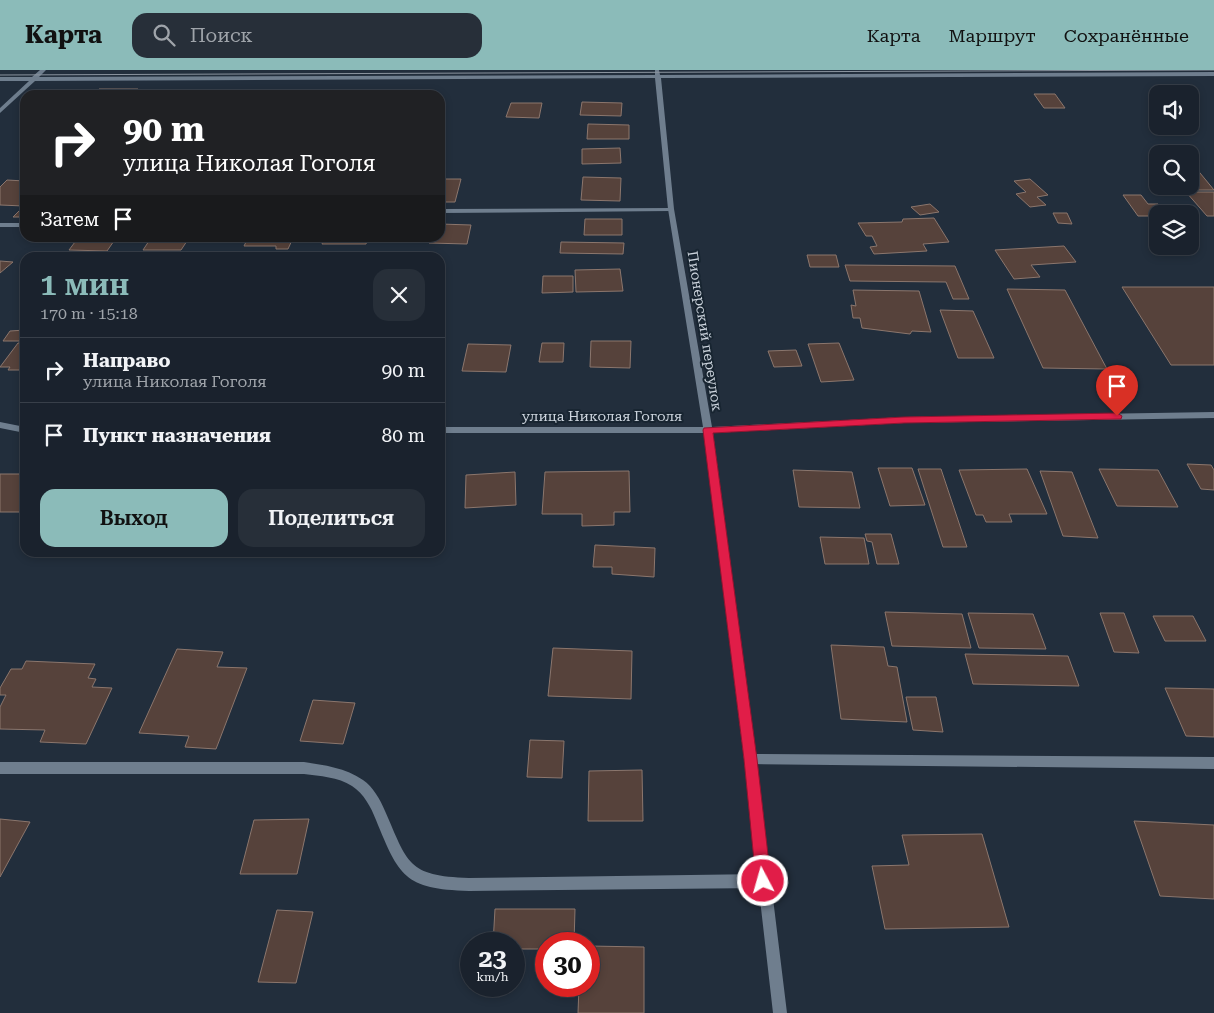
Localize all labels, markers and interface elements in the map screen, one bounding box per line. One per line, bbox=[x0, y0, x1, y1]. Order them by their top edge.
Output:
search box bbox=[132, 13, 482, 58]
text: Карта bbox=[25, 21, 102, 49]
icon: search bbox=[150, 21, 178, 49]
text: Поиск bbox=[190, 24, 253, 47]
text: Карта bbox=[867, 25, 921, 46]
text: Маршрут bbox=[949, 25, 1036, 46]
text: Сохранённые bbox=[1064, 25, 1189, 46]
map controls bbox=[1149, 85, 1199, 255]
button: sound bbox=[1149, 85, 1199, 135]
text: 90 m bbox=[123, 109, 205, 150]
icon: right bbox=[40, 110, 105, 175]
button: search bbox=[1149, 145, 1199, 195]
text: улица Николая Гоголя bbox=[123, 151, 376, 176]
icon: arrive bbox=[109, 205, 137, 233]
button: layers bbox=[1149, 205, 1199, 255]
text: Затем bbox=[40, 208, 99, 231]
street label: Пионерский переулок bbox=[684, 250, 726, 412]
text: 1 мин bbox=[40, 267, 129, 302]
button: close bbox=[373, 269, 425, 321]
text: 170 m · 15:18 bbox=[40, 304, 138, 323]
text: Направо bbox=[83, 349, 170, 372]
icon: right bbox=[40, 356, 68, 384]
text: 90 m bbox=[382, 359, 425, 382]
pin bbox=[1096, 365, 1138, 416]
text: улица Николая Гоголя bbox=[83, 372, 267, 391]
icon: arrive bbox=[1103, 372, 1131, 400]
street label: улица Николая Гоголя bbox=[522, 408, 682, 424]
icon: arrive bbox=[40, 421, 68, 449]
text: Пункт назначения bbox=[83, 424, 271, 447]
text: 80 m bbox=[382, 424, 425, 447]
button: Выход bbox=[40, 489, 228, 547]
button: Поделиться bbox=[238, 489, 425, 547]
position arrow bbox=[736, 854, 788, 906]
speed limit sign: 30 bbox=[535, 932, 600, 997]
text: 23 bbox=[478, 944, 507, 973]
text: km/h bbox=[476, 970, 509, 984]

